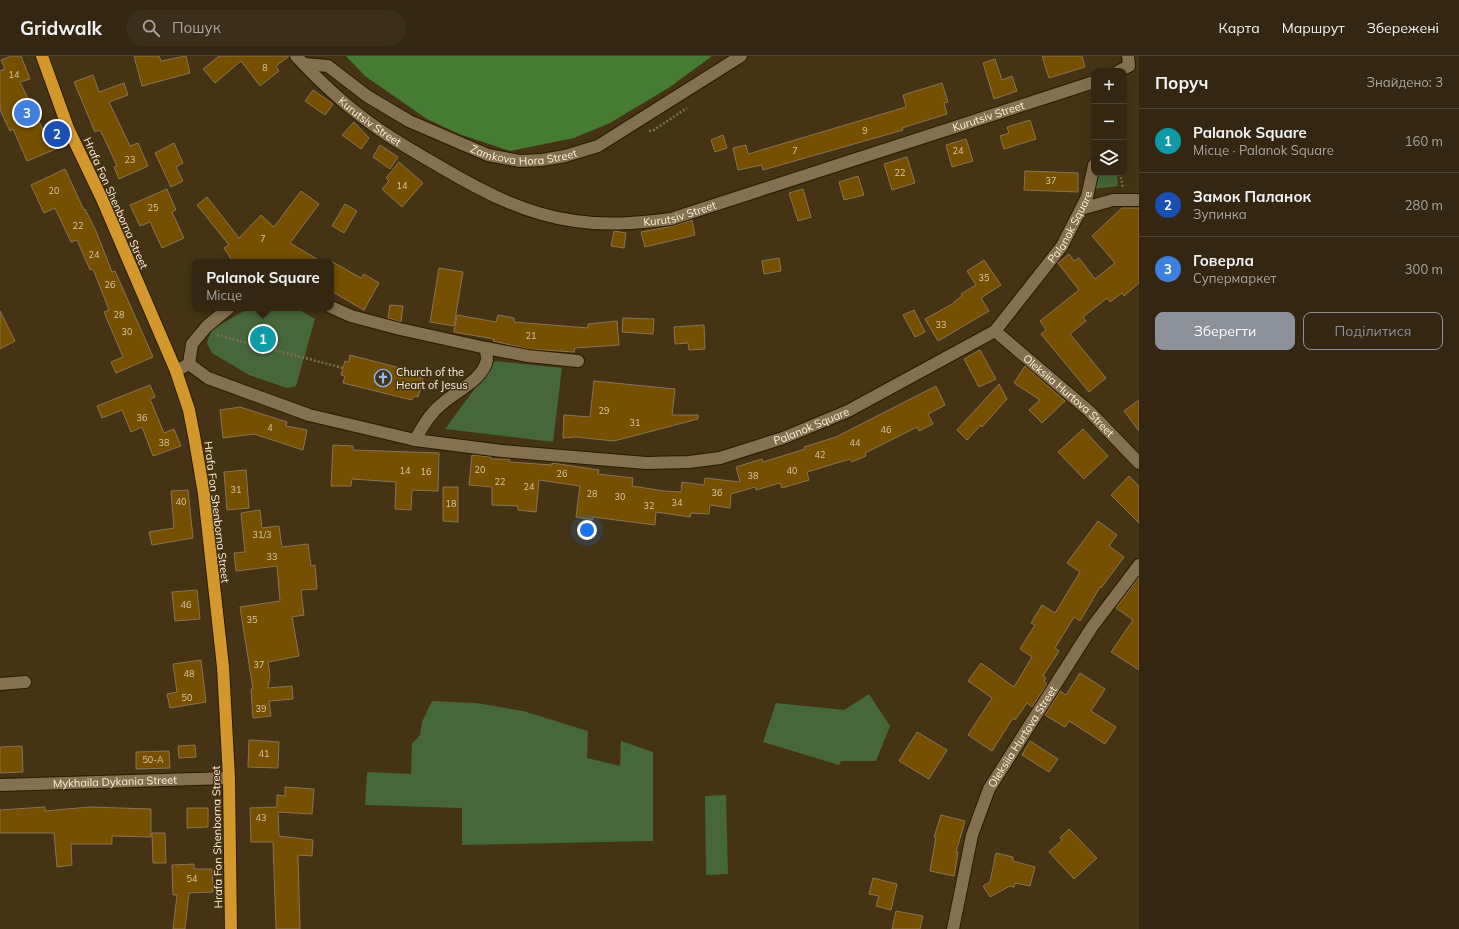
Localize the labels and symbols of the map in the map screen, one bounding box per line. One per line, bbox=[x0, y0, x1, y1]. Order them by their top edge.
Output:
house number: 8 bbox=[262, 62, 268, 73]
house number: 14 bbox=[9, 69, 20, 80]
street label: Kurutsiv Street bbox=[335, 94, 404, 149]
pin: 3 bbox=[14, 98, 40, 128]
street label: Kurutsiv Street bbox=[951, 98, 1026, 134]
pin: 2 bbox=[44, 119, 70, 149]
house number: 9 bbox=[862, 125, 868, 136]
street label: Hrafa Fon Shenborna Street bbox=[81, 135, 151, 271]
street label: Zamkova Hora Street bbox=[468, 141, 579, 168]
house number: 7 bbox=[792, 145, 798, 156]
house number: 24 bbox=[953, 145, 964, 156]
house number: 23 bbox=[125, 154, 135, 165]
house number: 22 bbox=[895, 167, 905, 178]
house number: 37 bbox=[1046, 175, 1056, 186]
house number: 14 bbox=[397, 180, 408, 191]
house number: 20 bbox=[49, 185, 59, 196]
street label: Palanok Square bbox=[1044, 190, 1095, 266]
street label: Kurutsiv Street bbox=[643, 198, 718, 229]
house number: 25 bbox=[148, 202, 159, 213]
house number: 22 bbox=[73, 220, 83, 231]
house number: 7 bbox=[260, 233, 266, 244]
house number: 24 bbox=[89, 249, 100, 260]
house number: 35 bbox=[979, 272, 990, 283]
house number: 26 bbox=[105, 279, 115, 290]
house number: 28 bbox=[114, 309, 124, 320]
house number: 33 bbox=[936, 319, 946, 330]
pin: 1 bbox=[250, 324, 276, 354]
house number: 30 bbox=[122, 326, 132, 337]
house number: 21 bbox=[526, 330, 536, 341]
street label: Oleksiia Hurtova Street bbox=[1020, 351, 1117, 440]
place label: Church of the Heart of Jesus bbox=[396, 365, 468, 392]
church icon: Church of the Heart of Jesus bbox=[373, 368, 393, 388]
street label: Palanok Square bbox=[772, 404, 851, 448]
house number: 29 bbox=[599, 405, 609, 416]
house number: 36 bbox=[137, 412, 147, 423]
house number: 31 bbox=[630, 417, 640, 428]
house number: 4 bbox=[267, 422, 273, 433]
house number: 46 bbox=[881, 424, 891, 435]
house number: 38 bbox=[159, 437, 169, 448]
house number: 44 bbox=[850, 437, 861, 448]
street label: Hrafa Fon Shenborna Street bbox=[201, 440, 233, 584]
house number: 42 bbox=[815, 449, 825, 460]
house number: 20 bbox=[475, 464, 485, 475]
house number: 14 bbox=[400, 465, 411, 476]
house number: 40 bbox=[787, 465, 797, 476]
house number: 16 bbox=[421, 466, 431, 477]
house number: 26 bbox=[557, 468, 567, 479]
house number: 38 bbox=[748, 470, 758, 481]
house number: 22 bbox=[495, 476, 505, 487]
house number: 24 bbox=[524, 481, 535, 492]
house number: 31 bbox=[231, 484, 241, 495]
house number: 36 bbox=[712, 487, 722, 498]
house number: 28 bbox=[587, 488, 597, 499]
house number: 30 bbox=[615, 491, 625, 502]
house number: 40 bbox=[176, 496, 186, 507]
house number: 34 bbox=[672, 497, 683, 508]
house number: 18 bbox=[446, 498, 456, 509]
house number: 32 bbox=[644, 500, 654, 511]
your location bbox=[577, 520, 597, 540]
house number: 31/3 bbox=[253, 529, 271, 540]
house number: 33 bbox=[267, 551, 277, 562]
house number: 46 bbox=[181, 599, 191, 610]
house number: 35 bbox=[247, 614, 258, 625]
house number: 37 bbox=[254, 659, 264, 670]
house number: 48 bbox=[184, 668, 194, 679]
street label: Oleksiia Hurtova Street bbox=[985, 683, 1060, 790]
house number: 50 bbox=[182, 692, 192, 703]
house number: 39 bbox=[256, 703, 266, 714]
house number: 41 bbox=[259, 748, 269, 759]
house number: 50-А bbox=[142, 754, 164, 765]
street label: Hrafa Fon Shenborna Street bbox=[209, 765, 225, 908]
street label: Mykhaila Dykania Street bbox=[53, 773, 177, 790]
house number: 43 bbox=[256, 812, 266, 823]
house number: 54 bbox=[187, 873, 198, 884]

